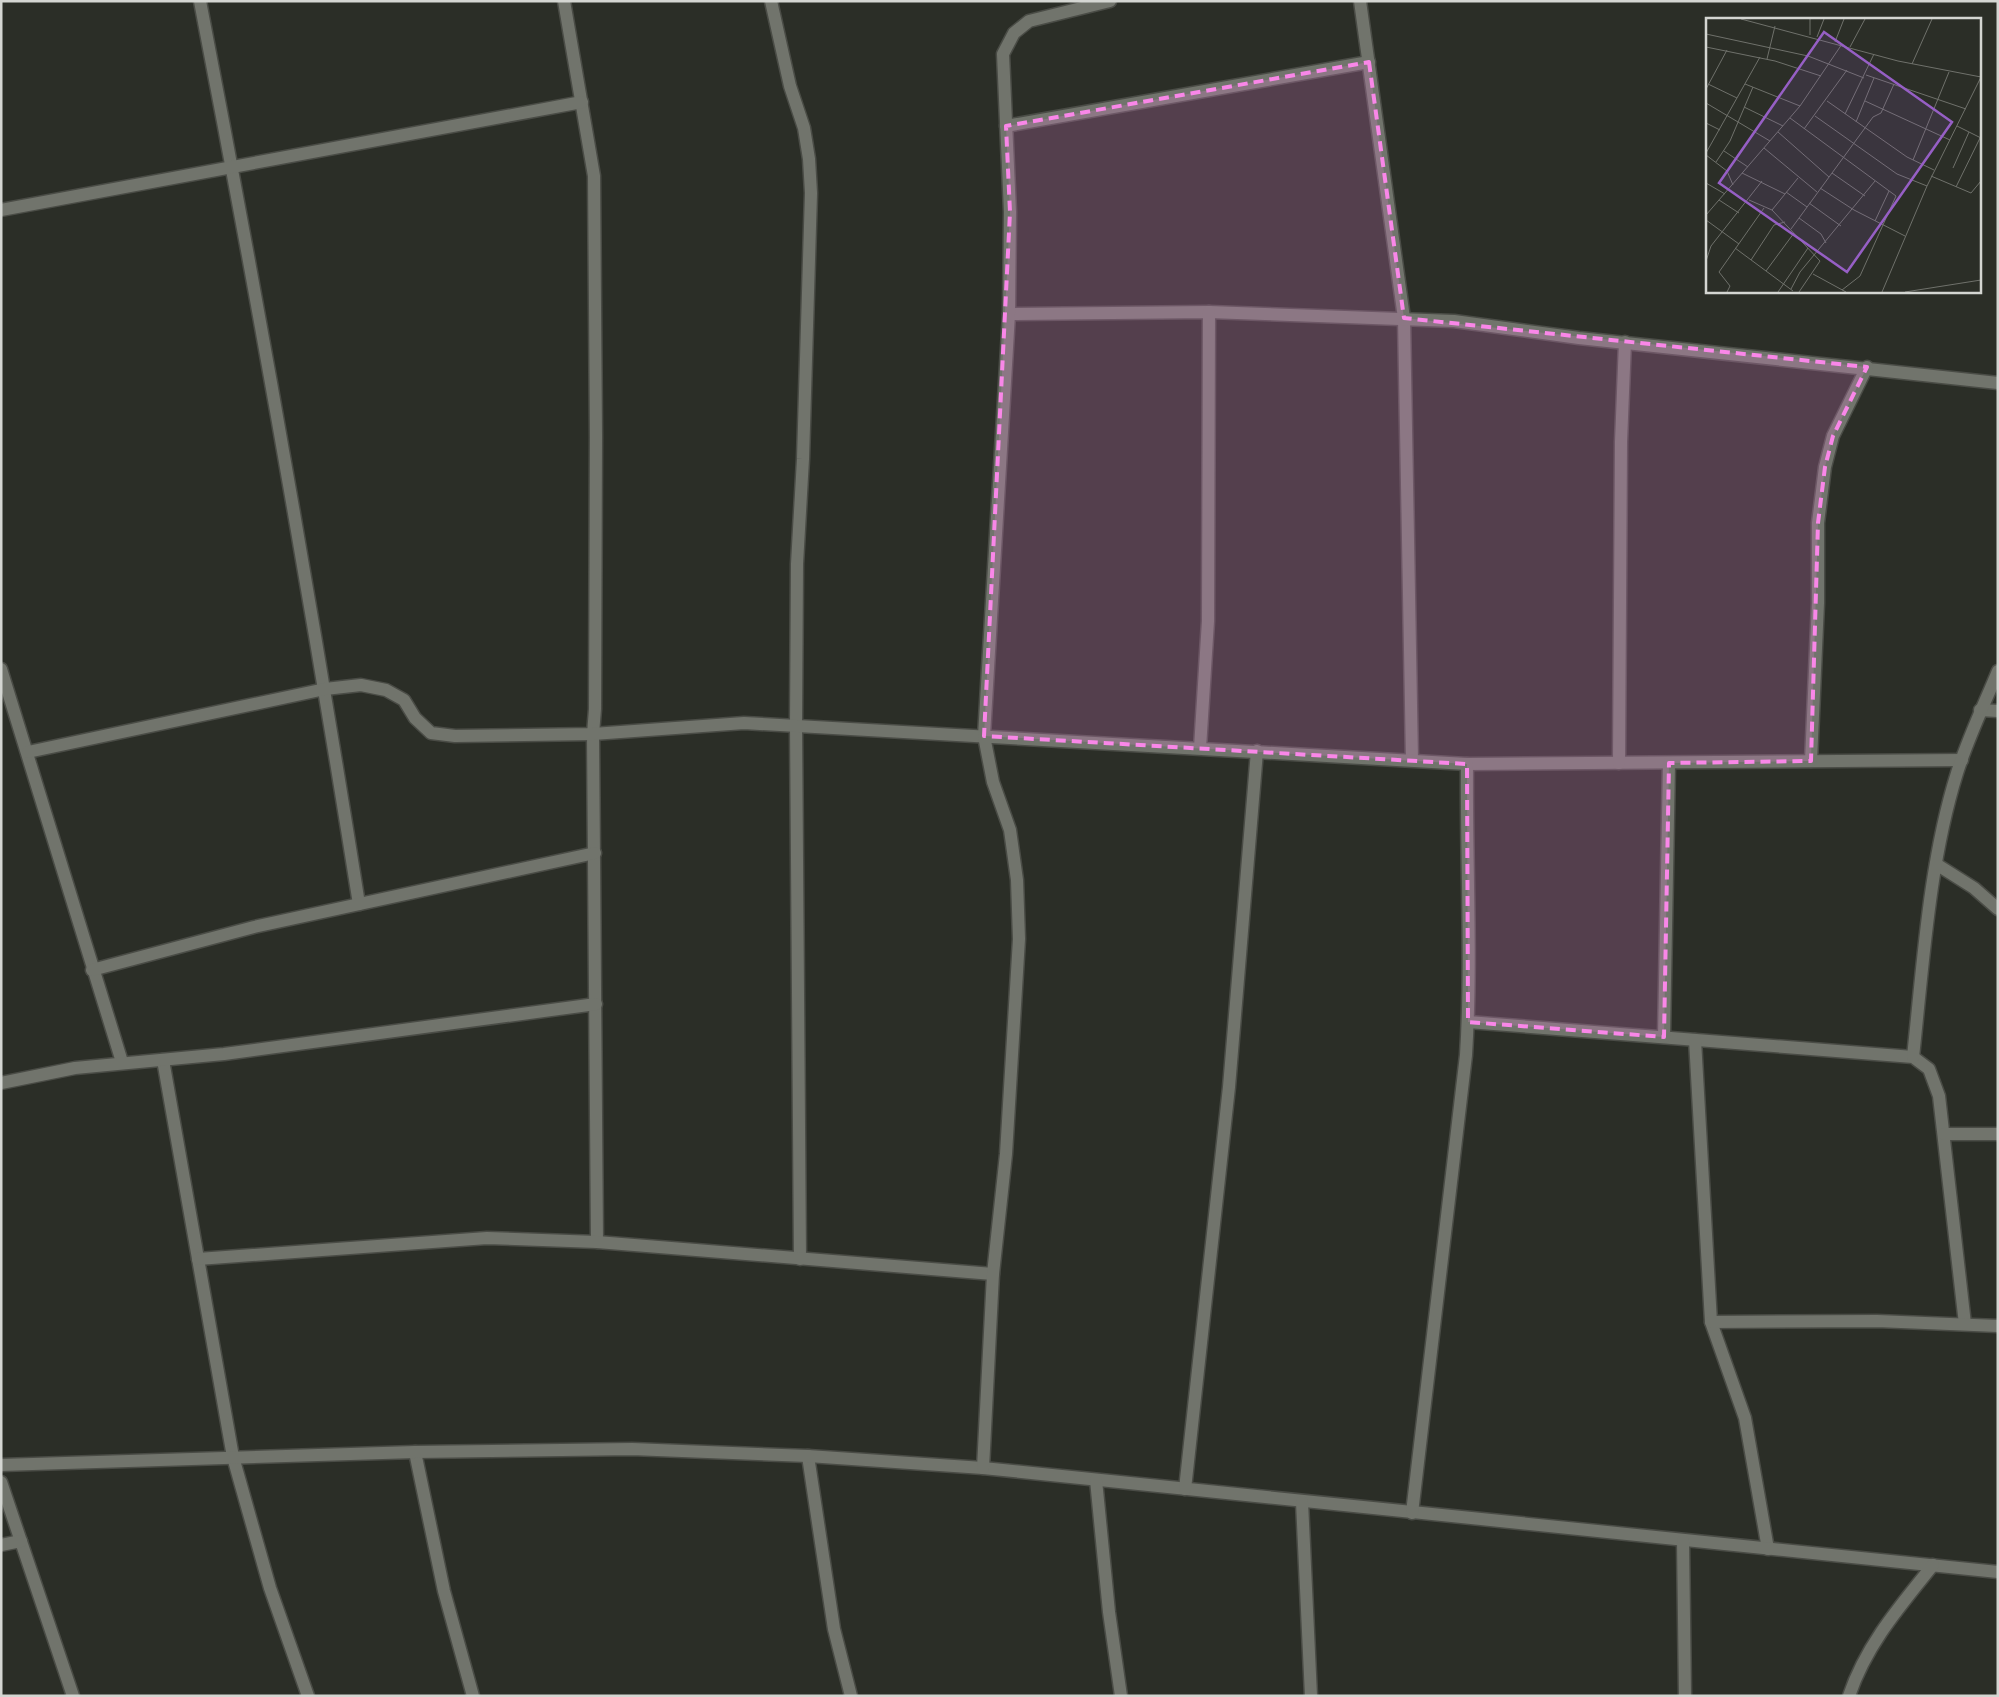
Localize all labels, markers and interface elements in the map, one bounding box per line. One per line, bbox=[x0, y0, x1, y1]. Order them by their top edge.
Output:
inset map bbox=[1706, 18, 1982, 292]

